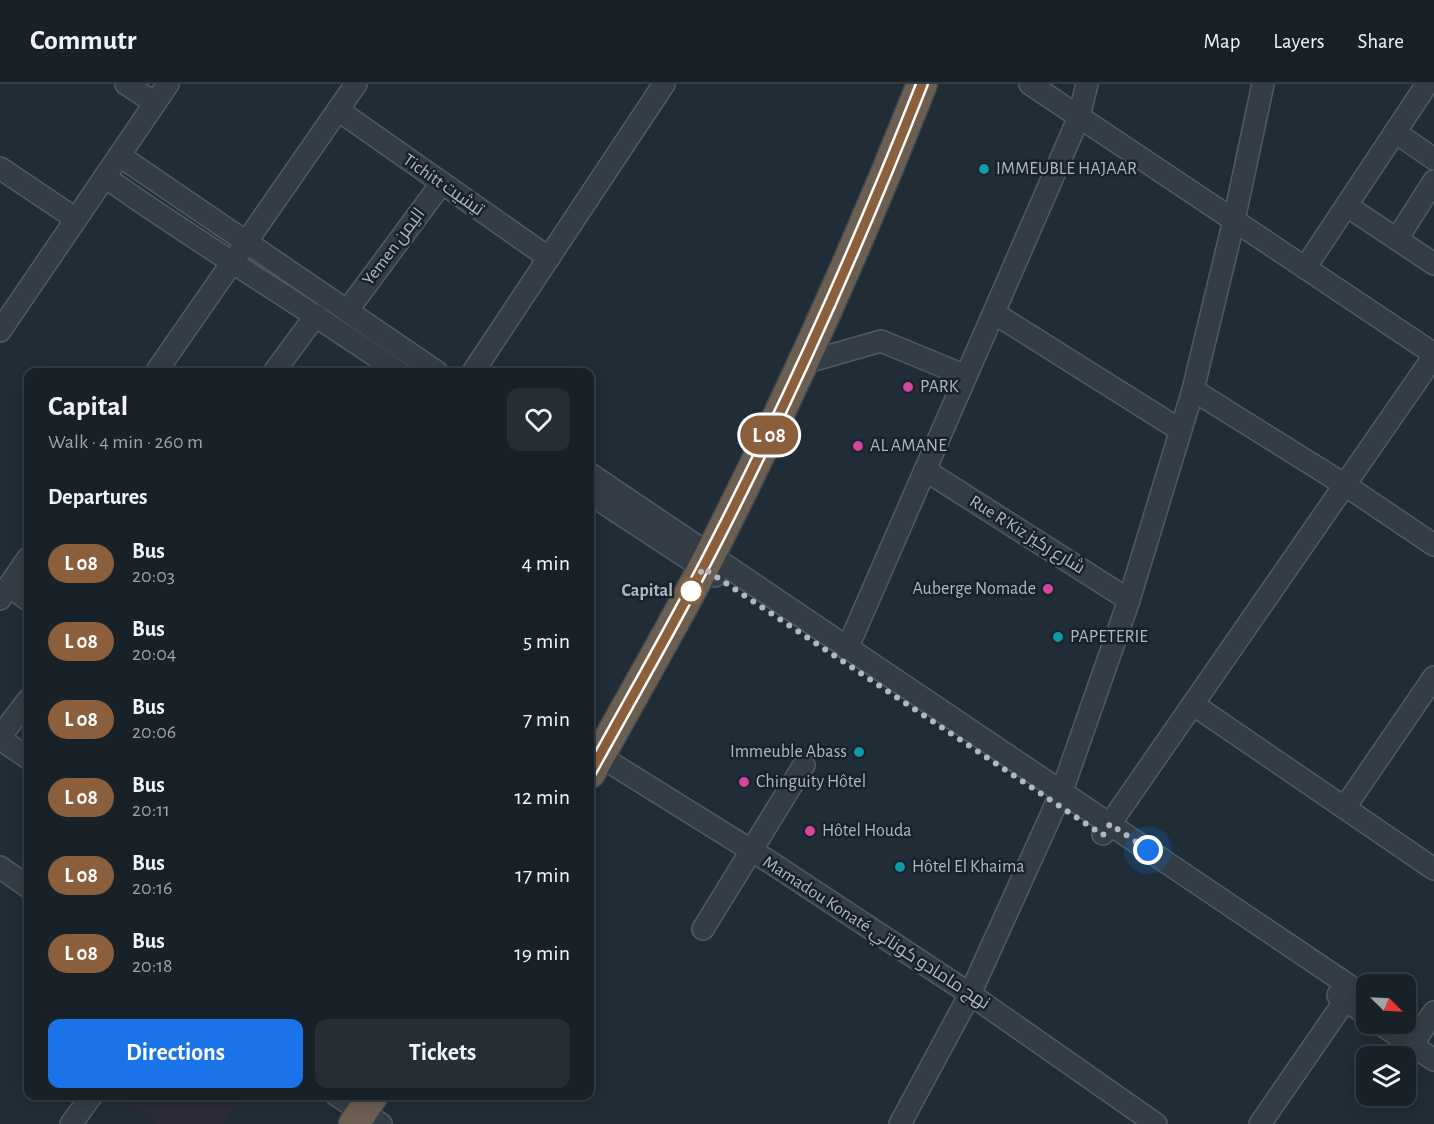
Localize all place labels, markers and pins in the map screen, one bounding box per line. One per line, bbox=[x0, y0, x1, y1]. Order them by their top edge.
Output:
place label: IMMEUBLE HAJAAR bbox=[996, 160, 1137, 178]
marker: IMMEUBLE HAJAAR bbox=[977, 162, 991, 176]
place label: PARK bbox=[920, 378, 959, 396]
marker: PARK bbox=[901, 380, 915, 394]
place label: AL AMANE bbox=[870, 437, 947, 455]
marker: AL AMANE bbox=[851, 439, 865, 453]
marker: Capital bbox=[678, 578, 704, 604]
place label: Auberge Nomade bbox=[912, 580, 1036, 598]
place label: Capital bbox=[622, 582, 673, 600]
marker: Auberge Nomade bbox=[1041, 582, 1055, 596]
place label: PAPETERIE bbox=[1070, 628, 1148, 646]
marker: PAPETERIE bbox=[1051, 630, 1065, 644]
place label: Immeuble Abass bbox=[730, 743, 847, 761]
marker: Immeuble Abass bbox=[852, 745, 866, 759]
place label: Chinguity Hôtel bbox=[756, 773, 866, 791]
marker: Chinguity Hôtel bbox=[737, 775, 751, 789]
place label: Hôtel Houda bbox=[822, 822, 912, 840]
marker: Hôtel Houda bbox=[803, 824, 817, 838]
place label: Hôtel El Khaima bbox=[912, 858, 1025, 876]
marker: Hôtel El Khaima bbox=[893, 860, 907, 874]

